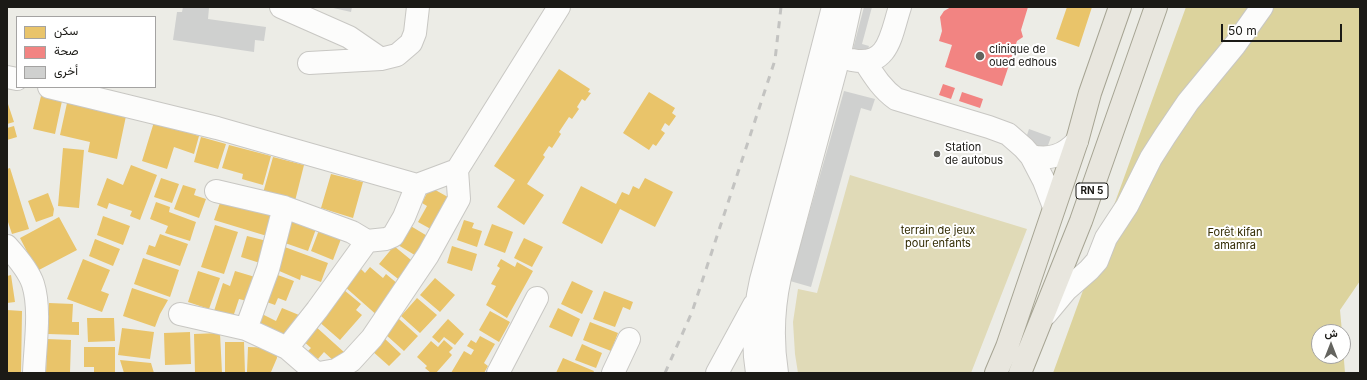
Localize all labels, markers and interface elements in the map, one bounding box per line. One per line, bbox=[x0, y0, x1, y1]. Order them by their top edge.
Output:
legend bbox=[16, 16, 156, 88]
scale bar bbox=[1223, 16, 1344, 42]
text: سكن bbox=[54, 23, 78, 38]
text: 50 m bbox=[1228, 23, 1257, 38]
text: صحة bbox=[54, 43, 78, 58]
place label: clinique de oued edhous bbox=[989, 43, 1057, 69]
marker: clinique de oued edhous bbox=[974, 50, 986, 62]
text: أخرى bbox=[54, 63, 78, 78]
place label: Station de autobus bbox=[945, 141, 1003, 167]
marker: Station de autobus bbox=[932, 149, 942, 159]
road number: RN 5 bbox=[1076, 183, 1108, 199]
park label: terrain de jeux pour enfants bbox=[901, 224, 975, 250]
park label: Forêt kifan amamra bbox=[1208, 226, 1262, 252]
north arrow bbox=[1311, 324, 1351, 364]
text: ش bbox=[1324, 326, 1338, 340]

